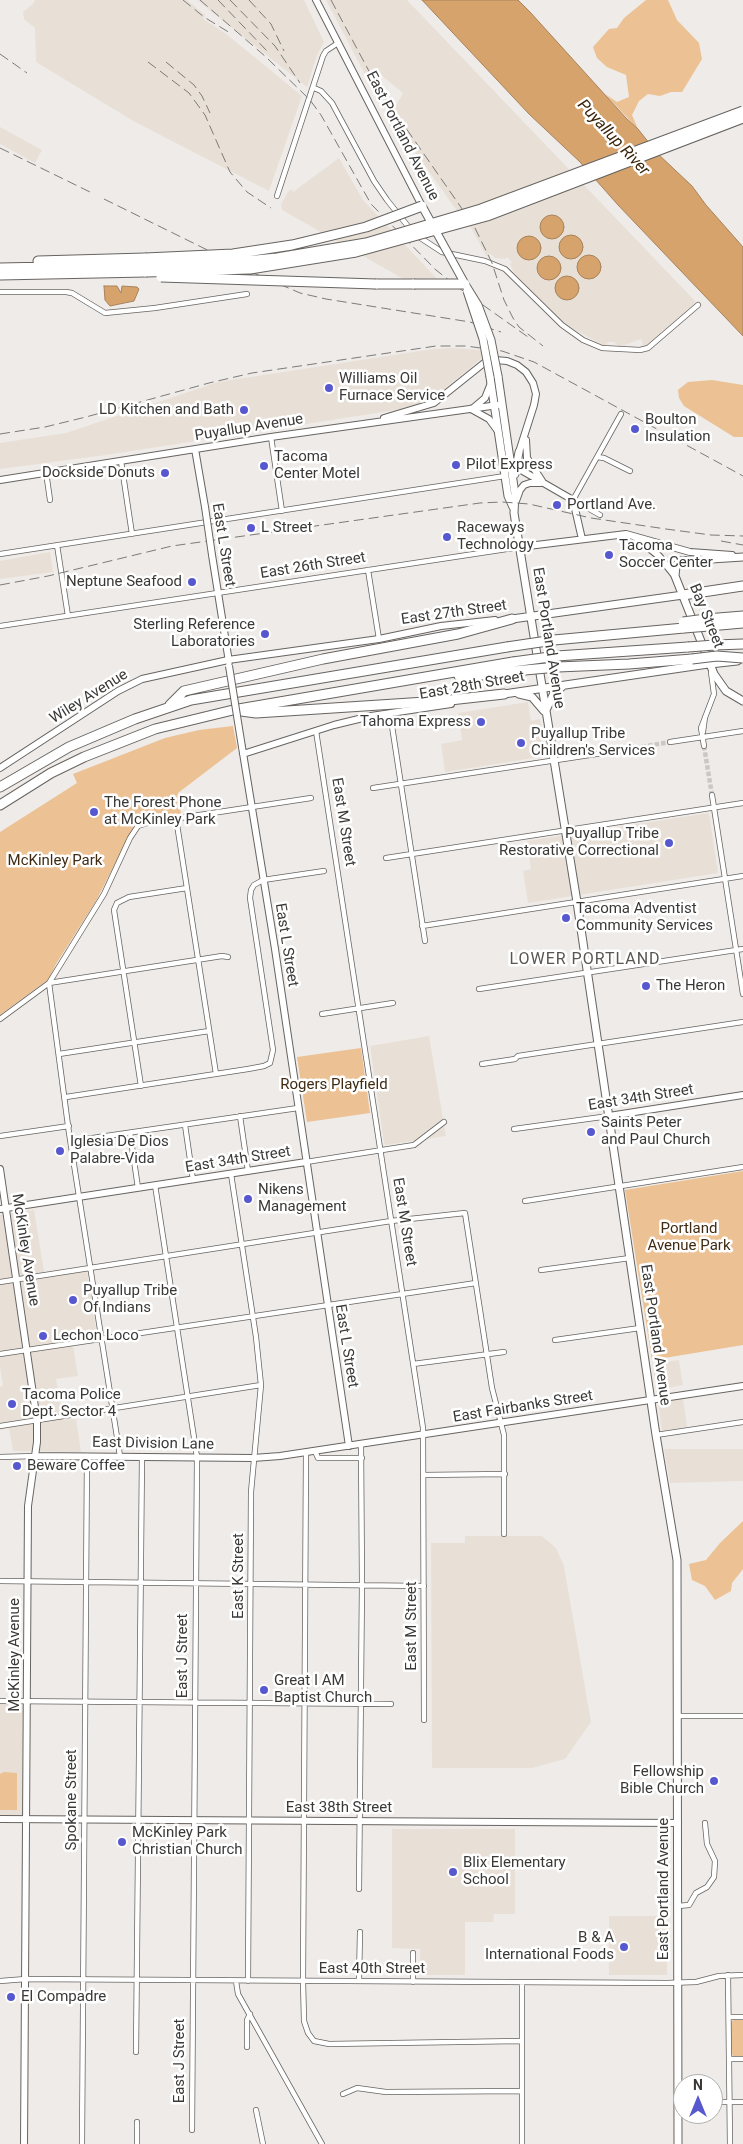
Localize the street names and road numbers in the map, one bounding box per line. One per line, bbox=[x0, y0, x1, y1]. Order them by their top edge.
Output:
street label: East Portland Avenue bbox=[362, 68, 442, 204]
street label: Puyallup Avenue bbox=[193, 411, 305, 445]
street label: East L Street bbox=[208, 502, 238, 588]
street label: East 26th Street bbox=[259, 549, 367, 583]
street label: East Portland Avenue bbox=[528, 566, 568, 710]
street label: Bay Street bbox=[685, 581, 727, 651]
street label: East 27th Street bbox=[400, 597, 508, 629]
street label: Wiley Avenue bbox=[47, 666, 131, 728]
street label: East 28th Street bbox=[418, 668, 526, 704]
street label: East M Street bbox=[327, 776, 359, 868]
street label: East L Street bbox=[271, 902, 301, 988]
street label: East 34th Street bbox=[587, 1081, 695, 1115]
street label: East 34th Street bbox=[184, 1143, 292, 1177]
street label: East M Street bbox=[388, 1176, 420, 1268]
street label: McKinley Avenue bbox=[7, 1192, 43, 1308]
street label: East Portland Avenue bbox=[636, 1263, 674, 1407]
street label: East L Street bbox=[331, 1303, 361, 1389]
street label: East Fairbanks Street bbox=[452, 1387, 594, 1427]
street label: East Division Lane bbox=[92, 1434, 214, 1454]
street label: East K Street bbox=[230, 1533, 248, 1619]
street label: East M Street bbox=[403, 1581, 421, 1671]
street label: McKinley Avenue bbox=[6, 1598, 24, 1712]
street label: East J Street bbox=[174, 1614, 192, 1698]
street label: Spokane Street bbox=[63, 1749, 81, 1851]
street label: East 38th Street bbox=[286, 1799, 392, 1817]
street label: East Portland Avenue bbox=[655, 1818, 673, 1960]
street label: East 40th Street bbox=[319, 1960, 425, 1978]
street label: East J Street bbox=[171, 2019, 189, 2103]

